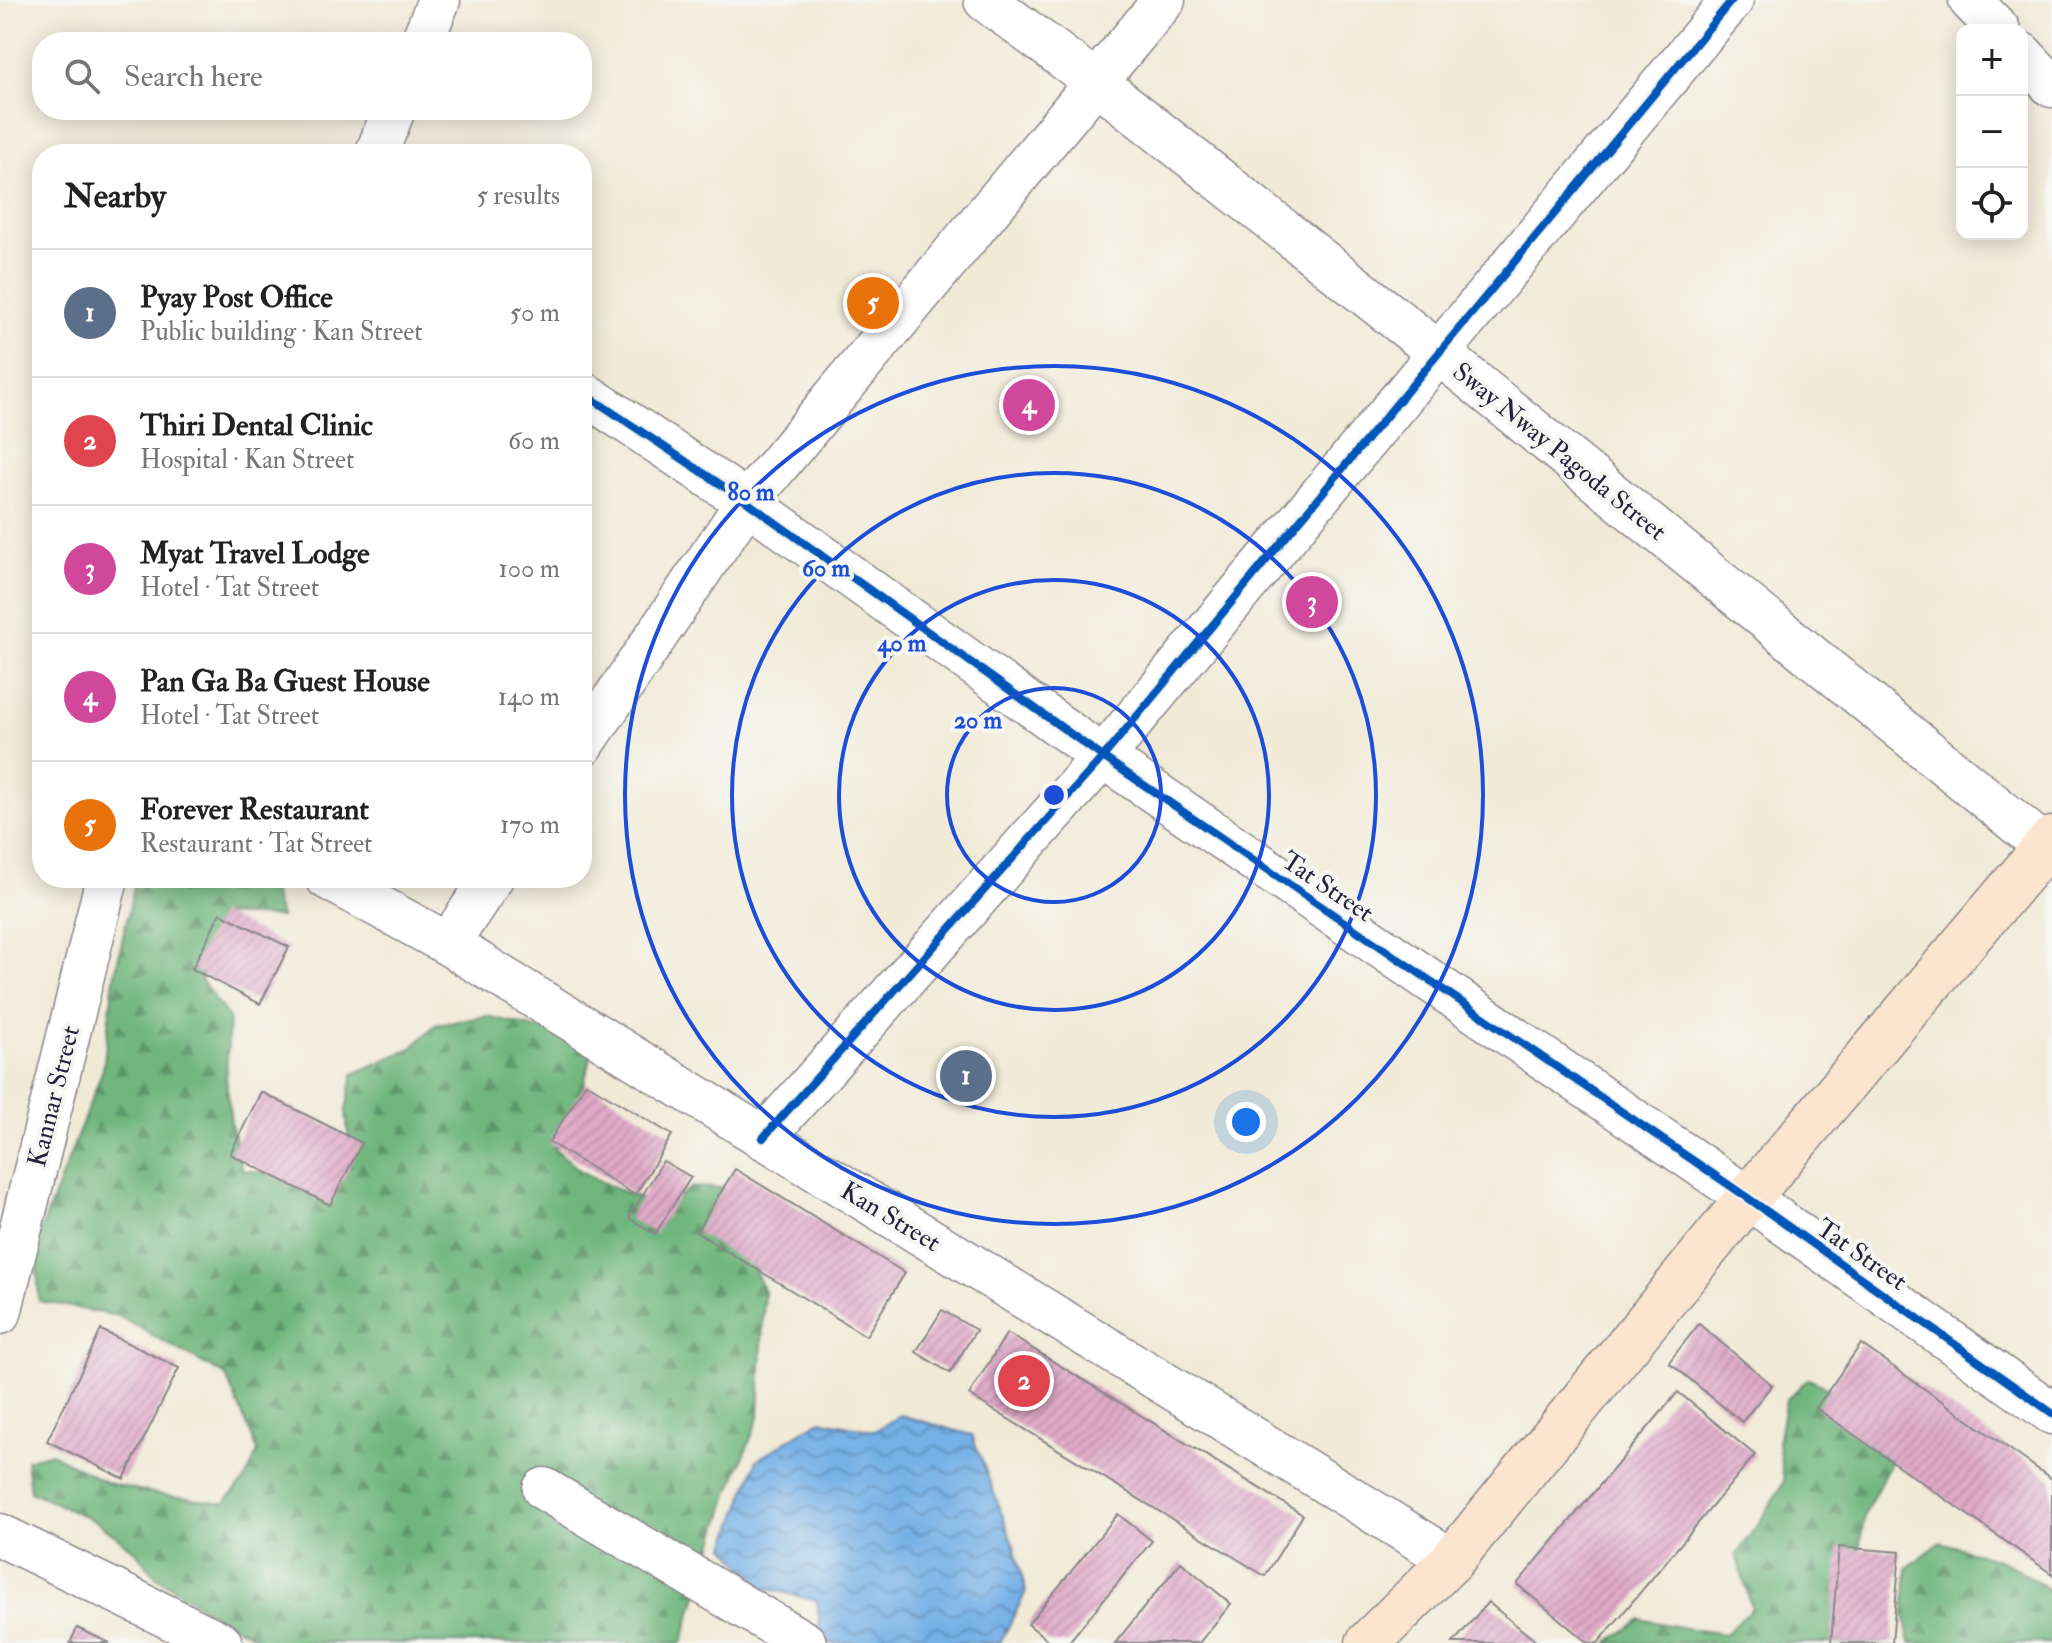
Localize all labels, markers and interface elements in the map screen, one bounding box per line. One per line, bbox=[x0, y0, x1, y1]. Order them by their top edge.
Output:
map controls bbox=[1956, 24, 2028, 240]
button: + bbox=[1956, 24, 2028, 96]
search box bbox=[32, 32, 592, 120]
icon: search bbox=[60, 54, 104, 98]
text: Search here bbox=[124, 58, 263, 95]
button: − bbox=[1956, 96, 2028, 168]
button: locate bbox=[1956, 168, 2028, 240]
text: Nearby bbox=[64, 175, 166, 218]
text: 5 results bbox=[476, 180, 560, 212]
pin: 5 bbox=[847, 273, 899, 333]
text: Pyay Post Office bbox=[140, 279, 333, 316]
text: 1 bbox=[85, 297, 95, 329]
text: 50 m bbox=[510, 297, 560, 329]
text: Public building · Kan Street bbox=[140, 316, 423, 348]
street label: Sway Nway Pagoda Street bbox=[1446, 356, 1673, 548]
pin: 4 bbox=[1003, 375, 1055, 435]
text: Thiri Dental Clinic bbox=[140, 407, 373, 444]
text: 2 bbox=[83, 425, 97, 457]
text: 60 m bbox=[508, 425, 560, 457]
text: Hospital · Kan Street bbox=[140, 444, 354, 476]
text: 80 m bbox=[727, 477, 775, 508]
text: Myat Travel Lodge bbox=[140, 535, 370, 572]
text: 3 bbox=[85, 553, 95, 585]
text: 100 m bbox=[499, 553, 560, 585]
text: 60 m bbox=[802, 553, 850, 584]
text: Hotel · Tat Street bbox=[140, 572, 319, 604]
pin: 3 bbox=[1286, 572, 1338, 632]
text: 40 m bbox=[877, 628, 927, 659]
text: Pan Ga Ba Guest House bbox=[140, 663, 430, 700]
text: 4 bbox=[83, 681, 97, 713]
text: 140 m bbox=[498, 681, 560, 713]
text: Hotel · Tat Street bbox=[140, 700, 319, 732]
text: 20 m bbox=[954, 705, 1002, 736]
centre of rings bbox=[1040, 781, 1068, 809]
text: Forever Restaurant bbox=[140, 791, 369, 828]
text: 5 bbox=[84, 809, 96, 841]
text: 170 m bbox=[500, 809, 560, 841]
text: Restaurant · Tat Street bbox=[140, 828, 373, 860]
street label: Tat Street bbox=[1276, 845, 1379, 929]
street label: Kannar Street bbox=[21, 1022, 87, 1170]
pin: 1 bbox=[940, 1046, 992, 1106]
your location bbox=[1226, 1102, 1266, 1142]
street label: Kan Street bbox=[835, 1175, 946, 1259]
street label: Tat Street bbox=[1810, 1212, 1913, 1298]
pin: 2 bbox=[998, 1351, 1050, 1411]

